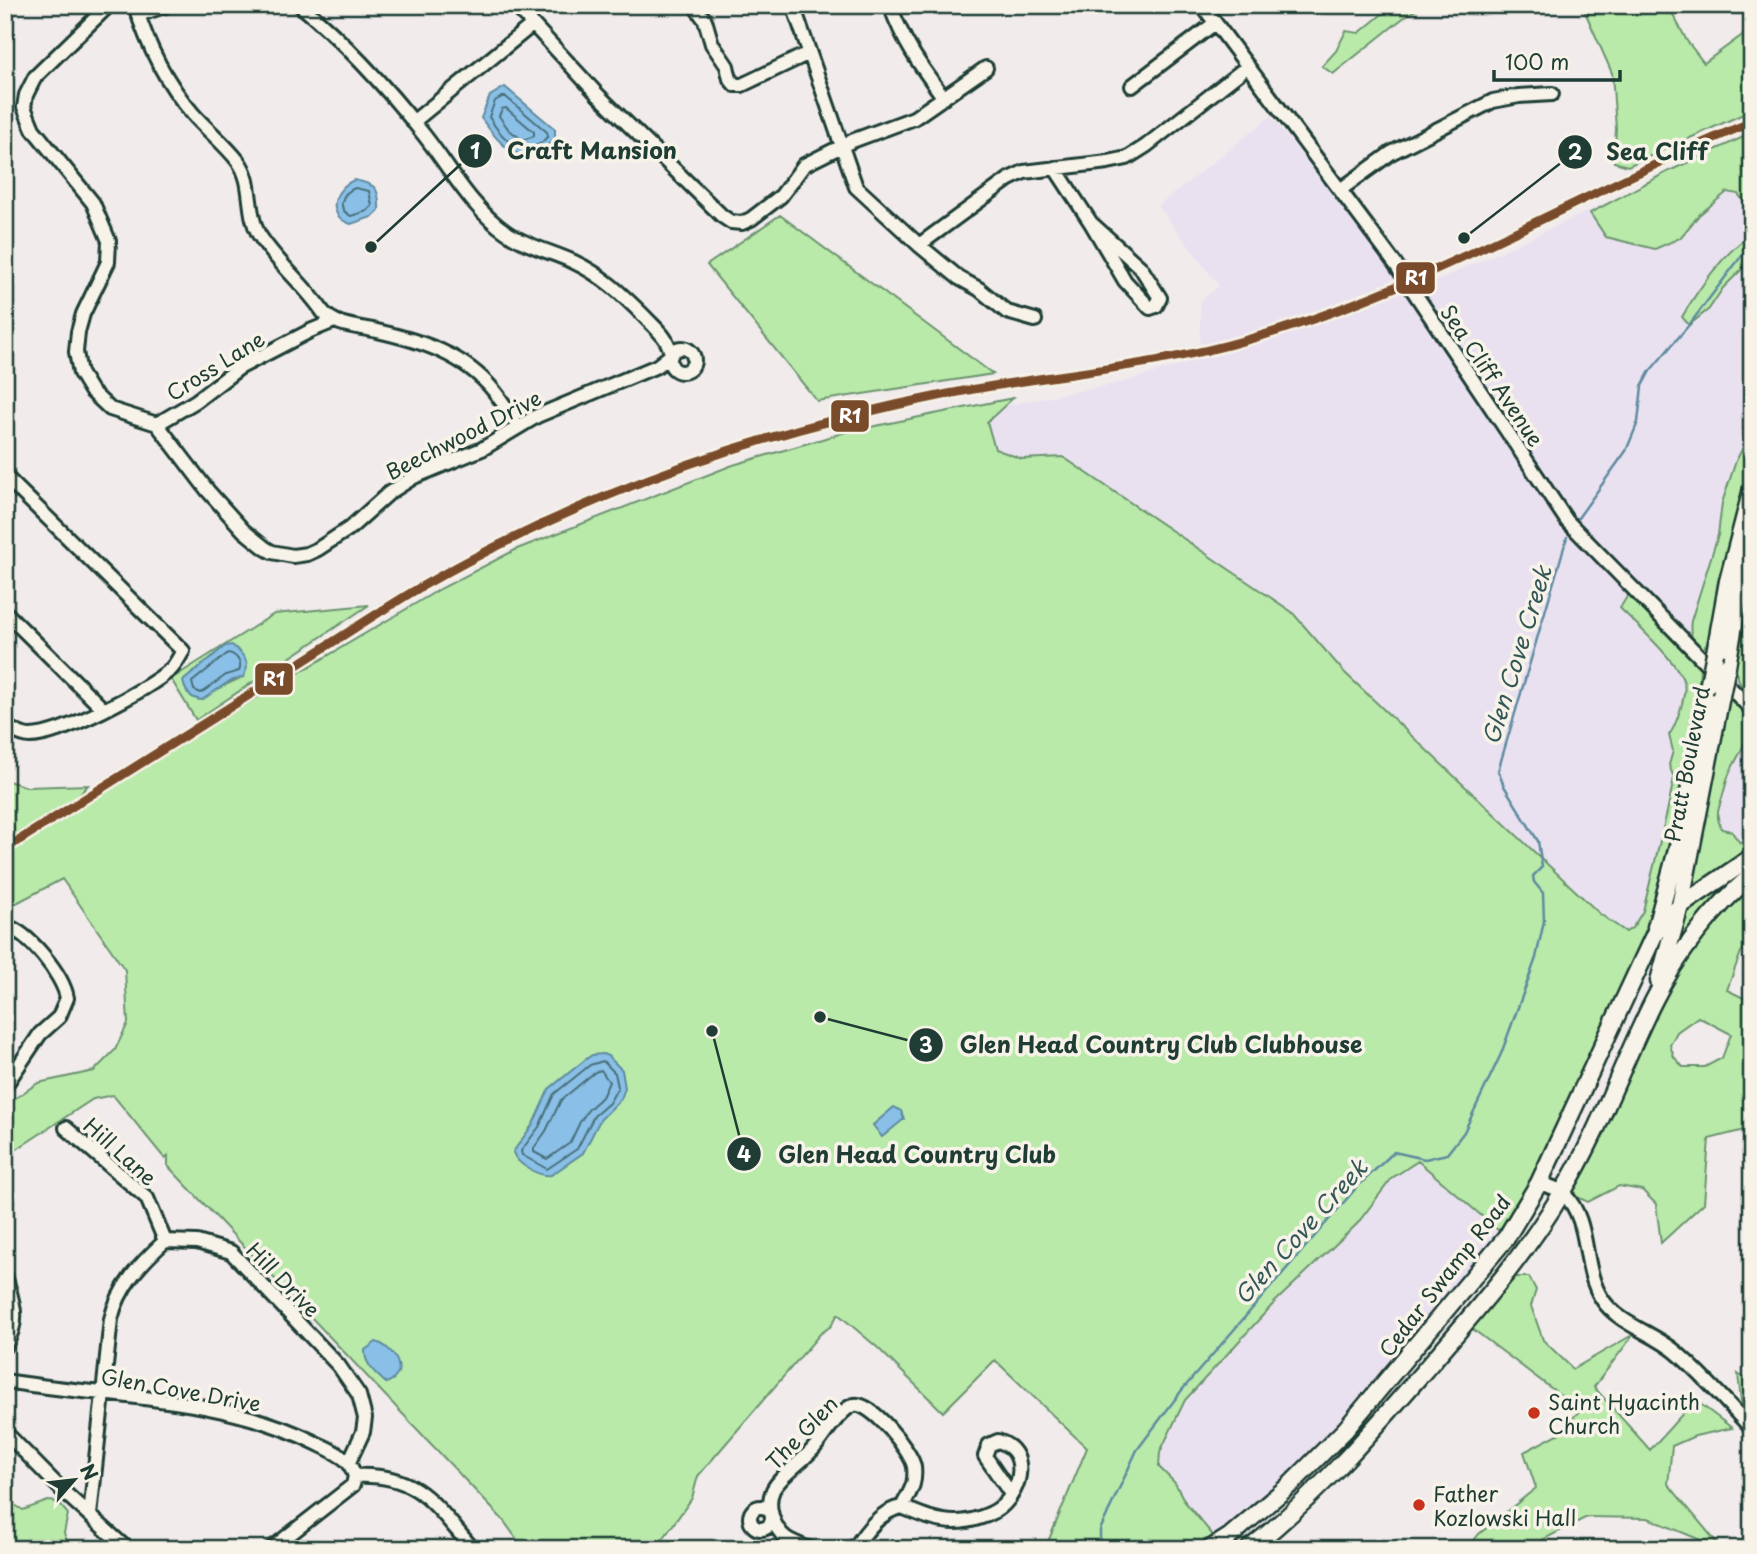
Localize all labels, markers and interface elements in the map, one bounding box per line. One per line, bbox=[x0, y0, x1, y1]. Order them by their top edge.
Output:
scale bar bbox=[1494, 38, 1620, 82]
text: 100 m bbox=[1505, 45, 1569, 77]
callout: Craft Mansion bbox=[458, 129, 691, 173]
callout: Sea Cliff bbox=[1557, 130, 1723, 174]
text: Craft Mansion bbox=[507, 132, 677, 167]
text: Sea Cliff bbox=[1606, 133, 1710, 168]
text: 1 bbox=[470, 134, 480, 166]
text: 2 bbox=[1568, 135, 1583, 167]
line badge: R1 bbox=[1395, 261, 1436, 295]
text: R1 bbox=[1405, 263, 1427, 291]
street label: Sea Cliff Avenue bbox=[1434, 298, 1552, 452]
street label: Cross Lane bbox=[159, 322, 271, 408]
street label: Beechwood Drive bbox=[380, 381, 546, 487]
line badge: R1 bbox=[830, 399, 870, 433]
text: R1 bbox=[839, 401, 861, 429]
water label: Glen Cove Creek bbox=[1472, 560, 1560, 749]
line badge: R1 bbox=[254, 662, 294, 696]
text: R1 bbox=[263, 664, 285, 692]
street label: Pratt Boulevard bbox=[1655, 683, 1717, 845]
callout: Glen Head Country Club Clubhouse bbox=[908, 1023, 1379, 1067]
text: Glen Head Country Club Clubhouse bbox=[960, 1026, 1363, 1061]
text: 3 bbox=[919, 1028, 933, 1060]
street label: Hill Lane bbox=[77, 1109, 165, 1193]
callout: Glen Head Country Club bbox=[727, 1132, 1071, 1176]
text: Glen Head Country Club bbox=[778, 1136, 1056, 1171]
text: 4 bbox=[737, 1137, 751, 1169]
water label: Glen Cove Creek bbox=[1225, 1150, 1376, 1312]
street label: Cedar Swamp Road bbox=[1370, 1187, 1518, 1363]
street label: Hill Drive bbox=[240, 1234, 328, 1324]
street label: Glen Cove Drive bbox=[99, 1359, 263, 1419]
place label: Saint Hyacinth Church bbox=[1548, 1385, 1700, 1441]
street label: The Glen bbox=[757, 1388, 845, 1476]
marker: Saint Hyacinth Church bbox=[1526, 1405, 1542, 1421]
north arrow bbox=[38, 1446, 108, 1516]
text: N bbox=[74, 1458, 106, 1485]
place label: Father Kozlowski Hall bbox=[1433, 1477, 1576, 1533]
marker: Father Kozlowski Hall bbox=[1411, 1497, 1427, 1513]

